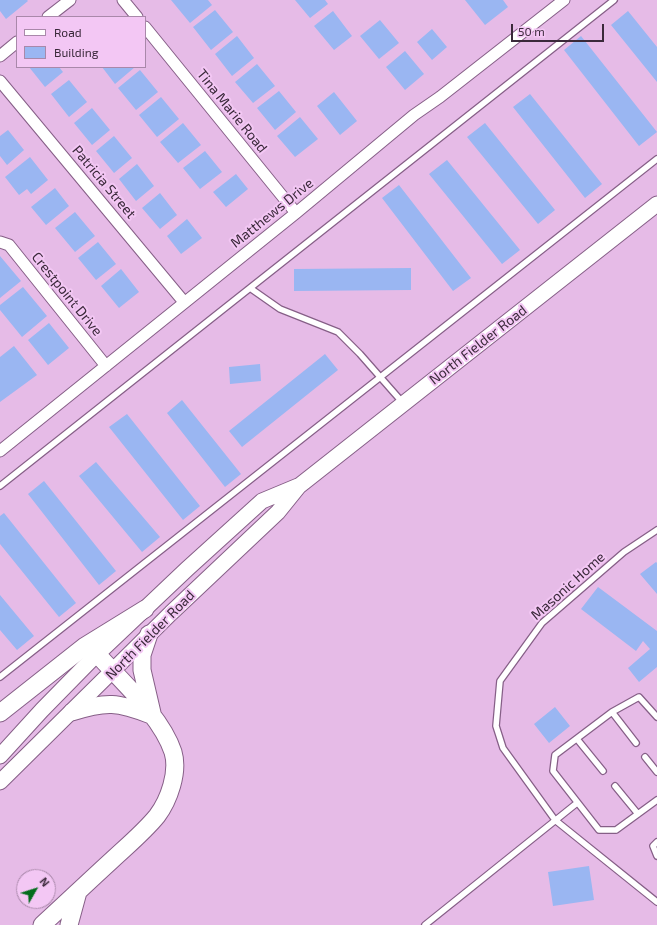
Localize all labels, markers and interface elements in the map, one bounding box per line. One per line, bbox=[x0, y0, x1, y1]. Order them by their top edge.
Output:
legend bbox=[16, 16, 146, 68]
scale bar bbox=[513, 16, 606, 42]
text: 50 m bbox=[518, 24, 545, 38]
text: Road bbox=[54, 25, 82, 39]
text: Building bbox=[54, 45, 98, 59]
street label: Tina Marie Road bbox=[193, 66, 271, 156]
street label: Patricia Street bbox=[69, 142, 139, 222]
street label: Matthews Drive bbox=[227, 175, 317, 251]
street label: Crestpoint Drive bbox=[28, 249, 106, 339]
street label: North Fielder Road bbox=[426, 302, 530, 388]
street label: Masonic Home bbox=[528, 548, 608, 624]
street label: North Fielder Road bbox=[102, 587, 198, 683]
north arrow bbox=[16, 869, 56, 909]
text: N bbox=[37, 875, 52, 889]

